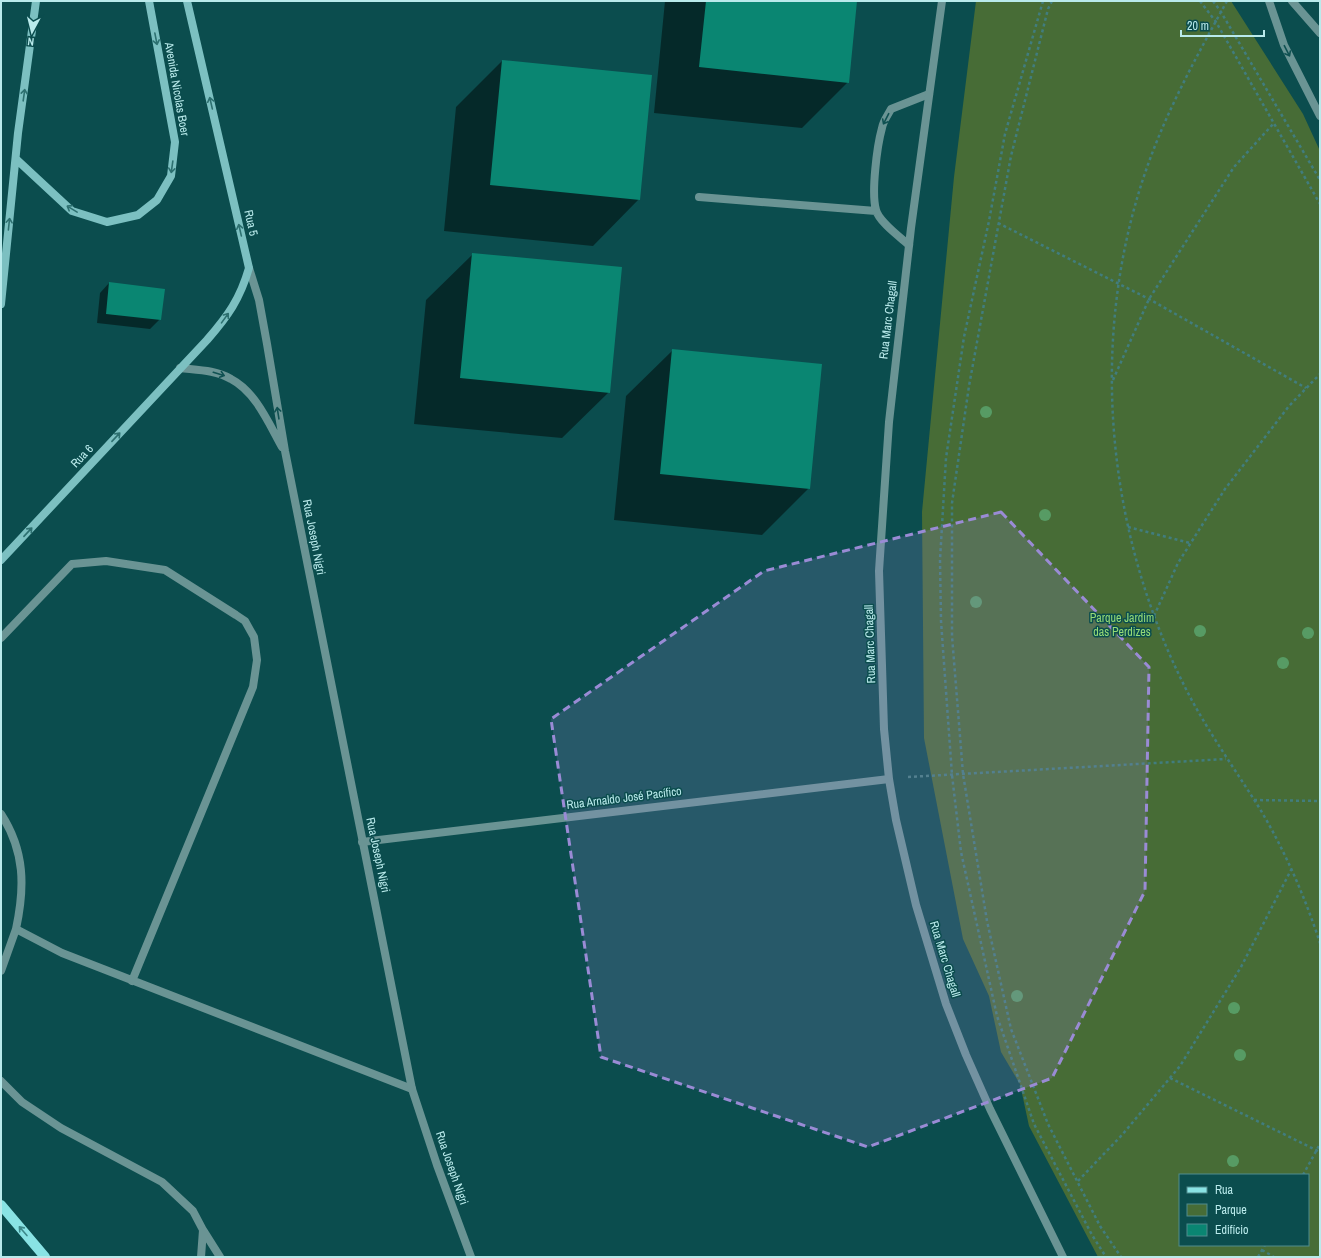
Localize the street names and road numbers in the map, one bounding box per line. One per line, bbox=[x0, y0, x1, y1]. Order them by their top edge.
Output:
street label: Avenida Nicolas Boer bbox=[161, 40, 193, 138]
street label: Rua 5 bbox=[240, 208, 262, 238]
street label: Rua Marc Chagall bbox=[875, 280, 901, 360]
street label: Rua 6 bbox=[67, 441, 97, 471]
street label: Rua Joseph Nigri bbox=[299, 498, 329, 576]
street label: Rua Marc Chagall bbox=[861, 604, 879, 684]
street label: Rua Arnaldo José Pacífico bbox=[565, 783, 683, 813]
street label: Rua Joseph Nigri bbox=[362, 816, 394, 894]
street label: Rua Marc Chagall bbox=[926, 919, 964, 999]
street label: Rua Joseph Nigri bbox=[432, 1129, 472, 1207]

